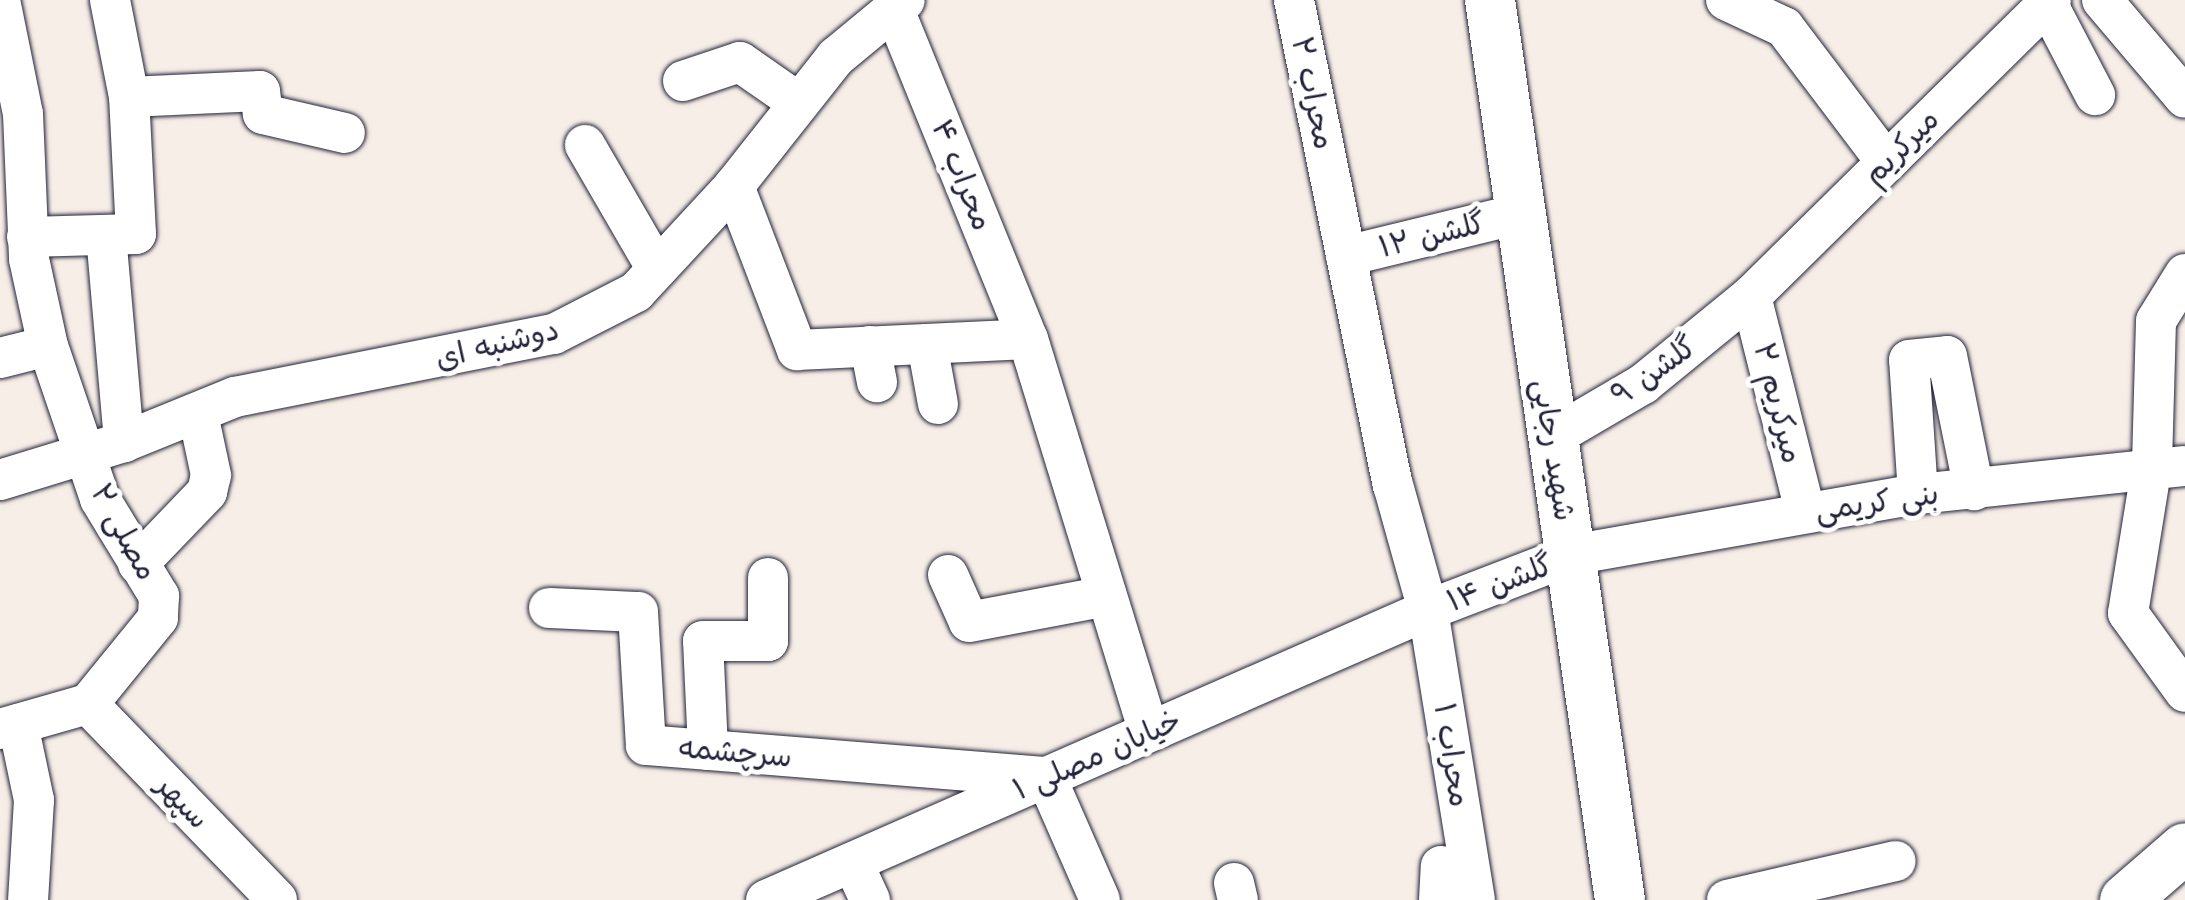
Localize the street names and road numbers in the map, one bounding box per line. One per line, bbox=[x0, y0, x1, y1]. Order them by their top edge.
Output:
street label: ۲ محراب bbox=[1284, 33, 1342, 153]
street label: میرکریم bbox=[1856, 102, 1946, 192]
street label: ۴ محراب bbox=[924, 114, 1000, 236]
street label: ۱۲ گلشن bbox=[1375, 204, 1489, 266]
street label: دوشنبه ای bbox=[432, 311, 562, 377]
street label: ۹ گلشن bbox=[1605, 328, 1703, 414]
street label: ۲ میرکریم bbox=[1746, 339, 1810, 467]
street label: شهید رجایی bbox=[1525, 377, 1583, 523]
street label: بنی کریمی bbox=[1813, 476, 1941, 528]
street label: ۲ مصلی bbox=[83, 477, 165, 587]
street label: گلشن ۱۴ bbox=[1442, 546, 1558, 620]
street label: ۱ محراب bbox=[1426, 700, 1478, 810]
street label: خیابان مصلی ۱ bbox=[1008, 702, 1186, 808]
street label: سرچشمه bbox=[676, 729, 794, 775]
street label: سپهر bbox=[149, 768, 217, 836]

